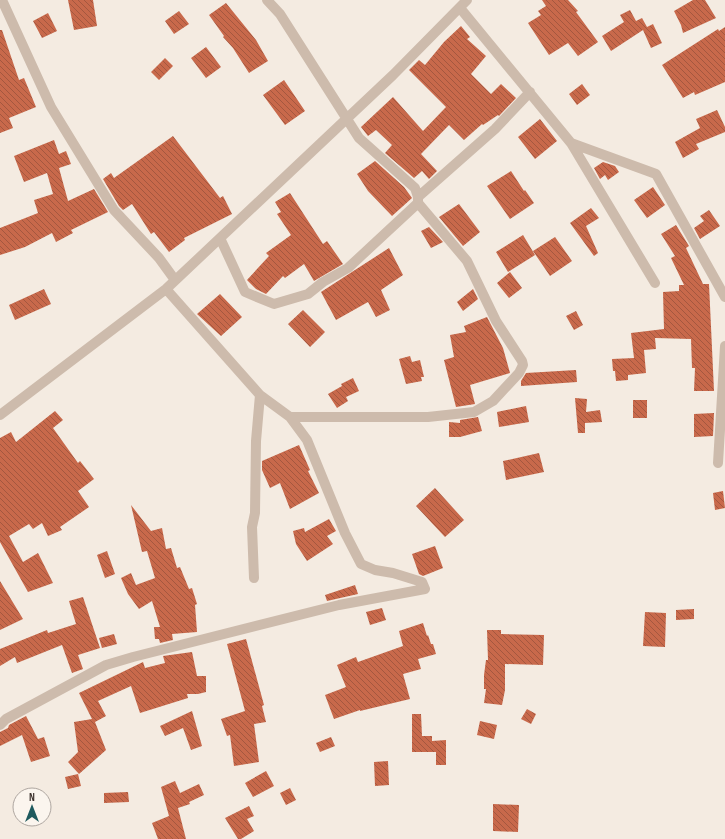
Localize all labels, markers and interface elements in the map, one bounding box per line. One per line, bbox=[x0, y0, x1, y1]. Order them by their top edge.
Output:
north arrow bbox=[12, 787, 52, 827]
text: N bbox=[29, 791, 35, 804]

